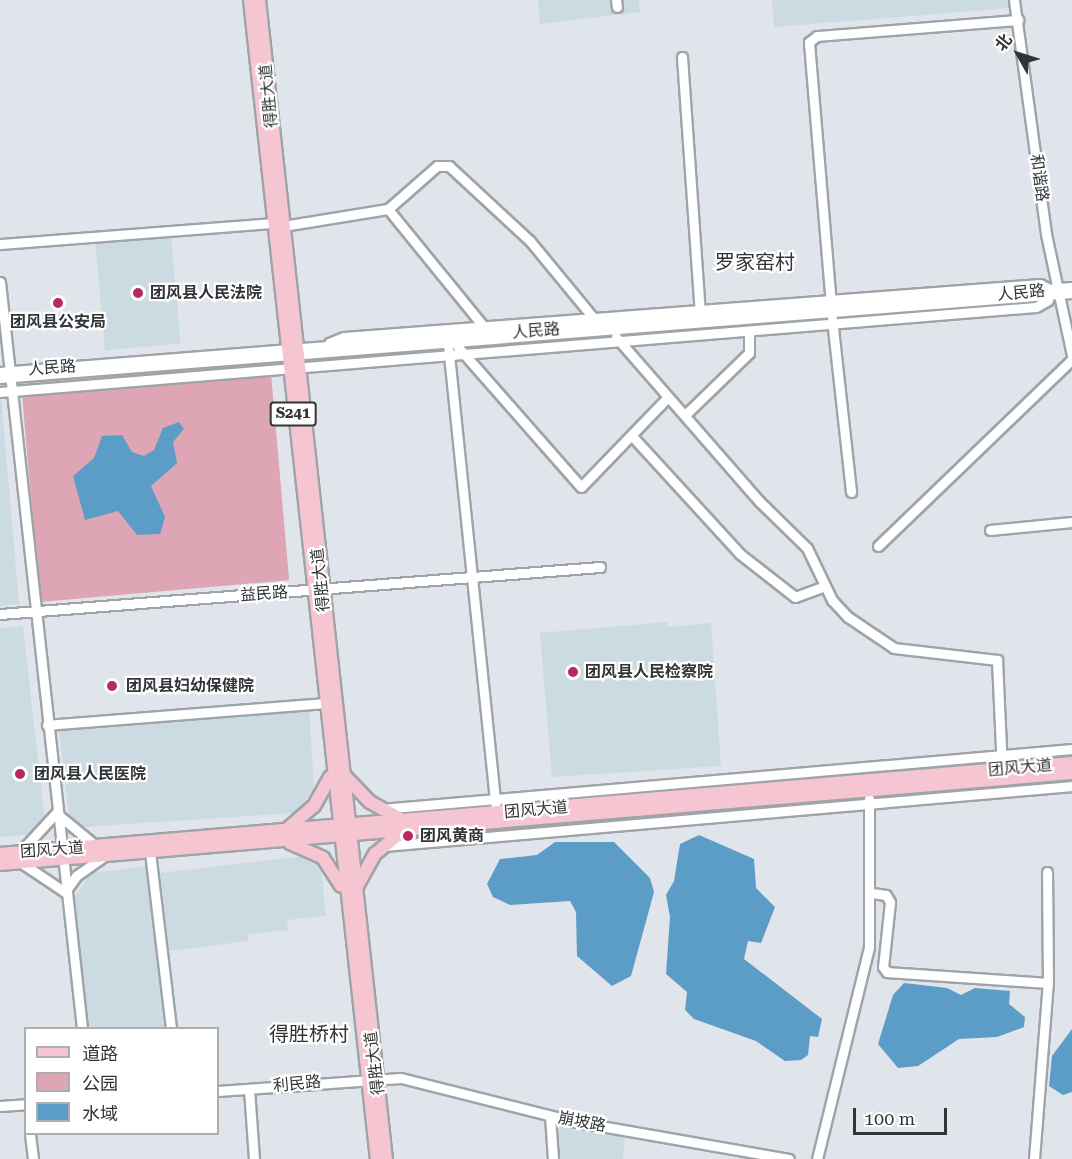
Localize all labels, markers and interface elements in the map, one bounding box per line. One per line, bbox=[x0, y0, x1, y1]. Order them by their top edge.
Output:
north arrow bbox=[988, 24, 1048, 84]
text: 北 bbox=[991, 30, 1016, 55]
street label: 得胜大道 bbox=[256, 63, 282, 129]
street label: 和谐路 bbox=[1026, 153, 1052, 203]
district label: 罗家窑村 bbox=[715, 250, 795, 274]
street label: 人民路 bbox=[996, 281, 1046, 305]
place label: 团风县人民法院 bbox=[150, 283, 262, 303]
marker: 团风县人民法院 bbox=[131, 286, 145, 300]
marker: 团风县公安局 bbox=[51, 296, 65, 310]
place label: 团风县公安局 bbox=[10, 312, 106, 332]
street label: 人民路 bbox=[511, 320, 561, 342]
street label: 人民路 bbox=[27, 357, 77, 379]
road number: S241 bbox=[269, 402, 317, 426]
street label: 得胜大道 bbox=[308, 547, 334, 613]
street label: 益民路 bbox=[239, 583, 289, 605]
place label: 团风县人民检察院 bbox=[585, 662, 713, 682]
marker: 团风县人民检察院 bbox=[566, 665, 580, 679]
place label: 团风县妇幼保健院 bbox=[126, 676, 254, 696]
marker: 团风县妇幼保健院 bbox=[103, 677, 121, 695]
street label: 团风大道 bbox=[987, 756, 1053, 780]
place label: 团风县人民医院 bbox=[34, 764, 146, 784]
marker: 团风县人民医院 bbox=[11, 765, 29, 783]
street label: 团风大道 bbox=[503, 798, 569, 822]
place label: 团风黄商 bbox=[420, 826, 484, 846]
marker: 团风黄商 bbox=[401, 829, 415, 843]
street label: 团风大道 bbox=[19, 838, 85, 862]
district label: 得胜桥村 bbox=[269, 1022, 349, 1046]
legend bbox=[24, 1027, 219, 1135]
street label: 得胜大道 bbox=[362, 1030, 388, 1096]
text: 道路 bbox=[82, 1043, 118, 1064]
street label: 利民路 bbox=[272, 1072, 322, 1096]
text: 公园 bbox=[82, 1073, 118, 1094]
scale bar bbox=[856, 1096, 950, 1134]
text: 水域 bbox=[82, 1103, 118, 1124]
street label: 崩坡路 bbox=[557, 1108, 607, 1136]
text: 100 m bbox=[864, 1108, 915, 1129]

